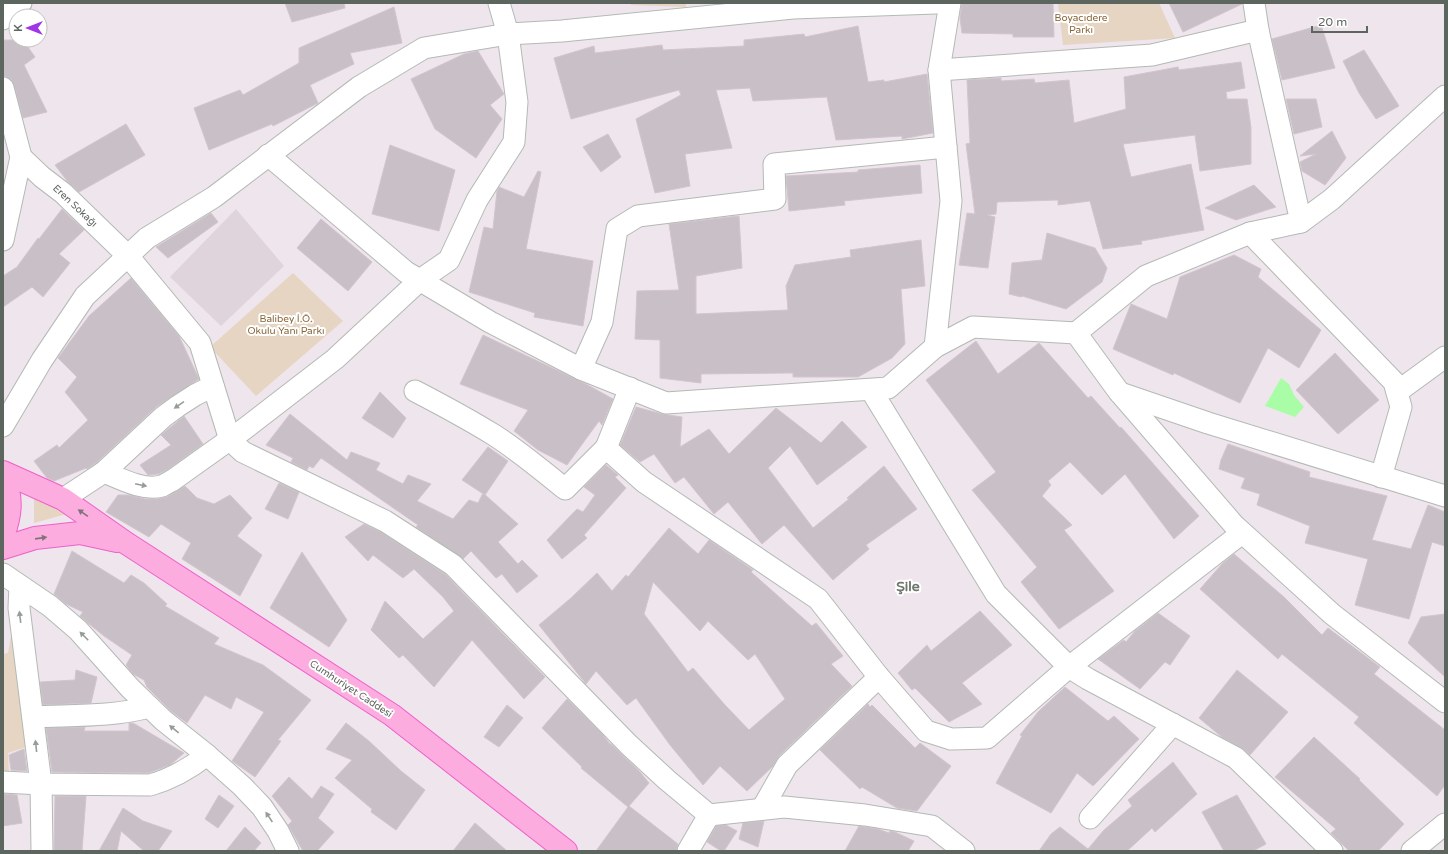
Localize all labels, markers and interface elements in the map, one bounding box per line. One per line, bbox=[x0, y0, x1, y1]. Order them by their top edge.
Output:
north arrow bbox=[8, 8, 48, 48]
scale bar bbox=[1312, 8, 1367, 34]
park label: Boyacıdere Parkı bbox=[1055, 12, 1108, 36]
text: 20 m bbox=[1318, 15, 1347, 29]
text: K bbox=[12, 24, 25, 32]
street label: Eren Sokağı bbox=[50, 182, 100, 230]
park label: Balibey İ.Ö. Okulu Yanı Parkı bbox=[248, 313, 324, 337]
one-way arrow bbox=[174, 401, 185, 409]
one-way arrow bbox=[135, 483, 147, 489]
one-way arrow bbox=[77, 509, 88, 517]
one-way arrow bbox=[35, 535, 47, 541]
district label: Şile bbox=[896, 578, 920, 595]
one-way arrow bbox=[17, 611, 23, 623]
one-way arrow bbox=[79, 631, 89, 641]
street label: Cumhuriyet Caddesi bbox=[307, 658, 395, 720]
one-way arrow bbox=[168, 725, 179, 733]
one-way arrow bbox=[33, 740, 40, 752]
one-way arrow bbox=[265, 812, 273, 822]

